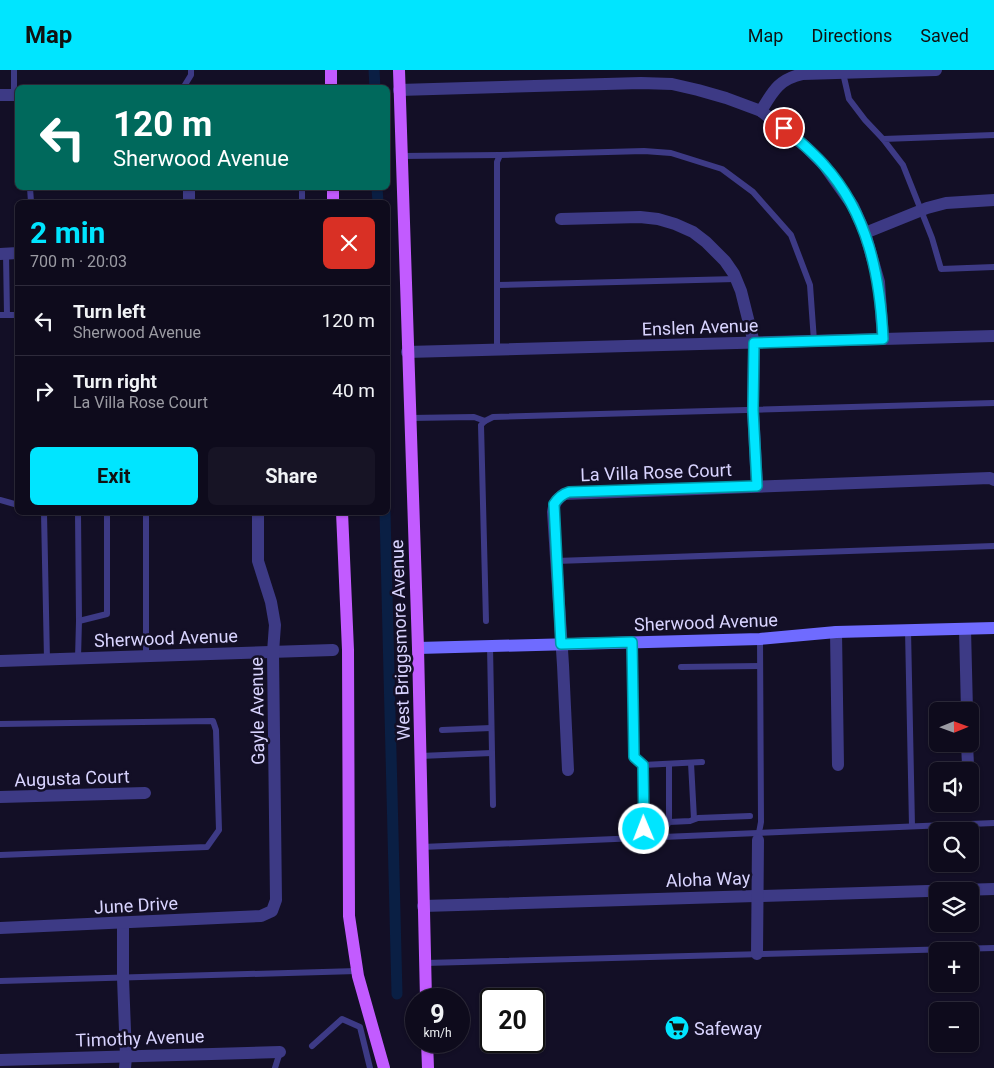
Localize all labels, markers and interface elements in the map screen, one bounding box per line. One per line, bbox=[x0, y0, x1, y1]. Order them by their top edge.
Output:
text: Map bbox=[25, 21, 72, 49]
text: Map bbox=[748, 25, 783, 46]
text: Directions bbox=[811, 25, 892, 46]
text: Saved bbox=[920, 25, 969, 46]
text: 120 m bbox=[113, 104, 212, 145]
icon: left bbox=[30, 105, 95, 170]
pin bbox=[763, 107, 805, 149]
icon: arrive bbox=[770, 114, 798, 142]
text: Sherwood Avenue bbox=[113, 146, 289, 171]
text: 2 min bbox=[30, 215, 105, 250]
button: close bbox=[323, 217, 375, 269]
text: 700 m · 20:03 bbox=[30, 252, 127, 271]
text: Turn left bbox=[73, 300, 146, 323]
icon: left bbox=[30, 307, 58, 335]
text: 120 m bbox=[322, 309, 375, 332]
street label: Enslen Avenue bbox=[641, 314, 759, 340]
text: Sherwood Avenue bbox=[73, 323, 201, 342]
text: Turn right bbox=[73, 370, 157, 393]
icon: right bbox=[30, 377, 58, 405]
text: 40 m bbox=[332, 379, 375, 402]
text: La Villa Rose Court bbox=[73, 393, 208, 412]
button: Exit bbox=[30, 447, 198, 505]
button: Share bbox=[208, 447, 375, 505]
street label: La Villa Rose Court bbox=[580, 459, 732, 485]
street label: West Briggsmore Avenue bbox=[386, 539, 414, 741]
street label: Sherwood Avenue bbox=[634, 609, 778, 635]
street label: Sherwood Avenue bbox=[94, 625, 238, 651]
street label: Gayle Avenue bbox=[246, 657, 268, 765]
north arrow bbox=[929, 702, 979, 752]
map controls bbox=[929, 702, 979, 1052]
button: sound bbox=[929, 762, 979, 812]
street label: Augusta Court bbox=[14, 765, 130, 791]
position arrow bbox=[617, 802, 669, 854]
button: search bbox=[929, 822, 979, 872]
street label: Aloha Way bbox=[665, 867, 751, 891]
button: layers bbox=[929, 882, 979, 932]
street label: June Drive bbox=[93, 892, 179, 918]
button: + bbox=[929, 942, 979, 992]
speed limit sign: 20 bbox=[480, 988, 545, 1053]
text: 9 bbox=[430, 1000, 445, 1029]
button: − bbox=[929, 1002, 979, 1052]
supermarket icon: Safeway bbox=[664, 1015, 690, 1041]
place label: Safeway bbox=[694, 1018, 762, 1039]
street label: Timothy Avenue bbox=[75, 1025, 205, 1051]
text: km/h bbox=[423, 1026, 452, 1040]

